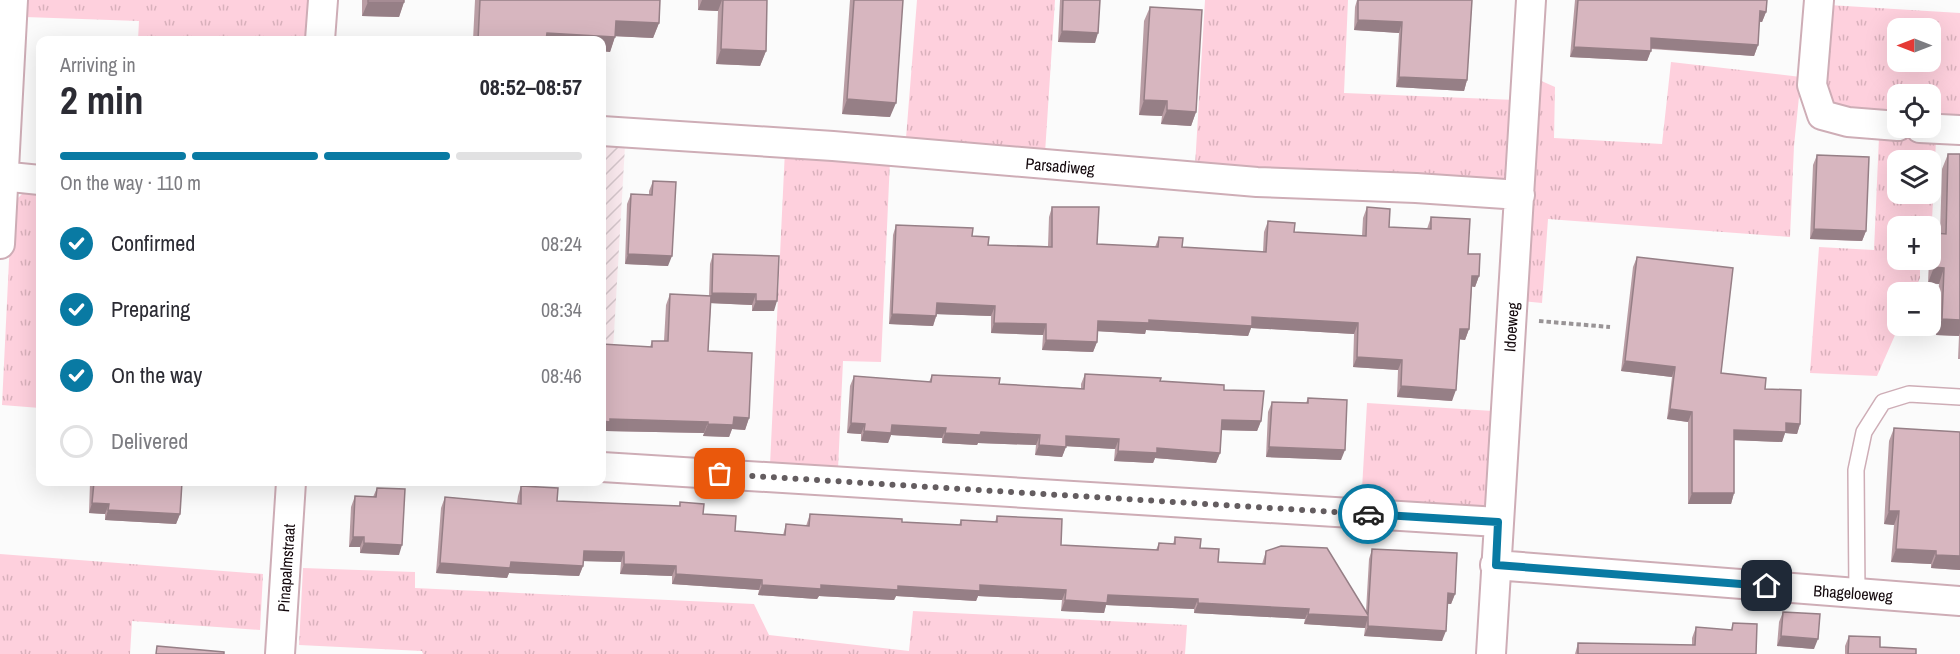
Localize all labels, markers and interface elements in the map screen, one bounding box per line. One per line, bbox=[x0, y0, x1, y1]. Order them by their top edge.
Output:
north arrow bbox=[1887, 18, 1941, 72]
map controls bbox=[1887, 18, 1941, 336]
text: Arriving in bbox=[60, 51, 136, 78]
text: 08:52–08:57 bbox=[480, 72, 582, 102]
text: 2 min bbox=[60, 74, 144, 126]
button: locate bbox=[1887, 84, 1941, 138]
button: layers bbox=[1887, 150, 1941, 204]
street label: Parsadiweg bbox=[1025, 152, 1096, 180]
text: On the way · 110 m bbox=[60, 169, 201, 196]
button: + bbox=[1887, 216, 1941, 270]
icon: check bbox=[60, 227, 93, 260]
text: Confirmed bbox=[111, 228, 195, 258]
text: 08:24 bbox=[541, 230, 582, 257]
button: − bbox=[1887, 282, 1941, 336]
icon: check bbox=[60, 293, 93, 326]
text: Preparing bbox=[111, 294, 190, 324]
text: 08:34 bbox=[541, 296, 582, 323]
street label: Idoeweg bbox=[1498, 301, 1524, 353]
icon: check bbox=[60, 359, 93, 392]
text: On the way bbox=[111, 360, 202, 390]
text: 08:46 bbox=[541, 362, 582, 389]
text: Delivered bbox=[111, 426, 188, 456]
pin bbox=[694, 448, 745, 499]
icon: bag bbox=[703, 457, 736, 490]
courier bbox=[1338, 484, 1398, 544]
icon: car bbox=[1352, 498, 1385, 531]
street label: Pinapalmstraat bbox=[272, 523, 300, 613]
pin bbox=[1741, 560, 1792, 611]
icon: home bbox=[1750, 569, 1783, 602]
street label: Bhageloeweg bbox=[1813, 579, 1894, 607]

